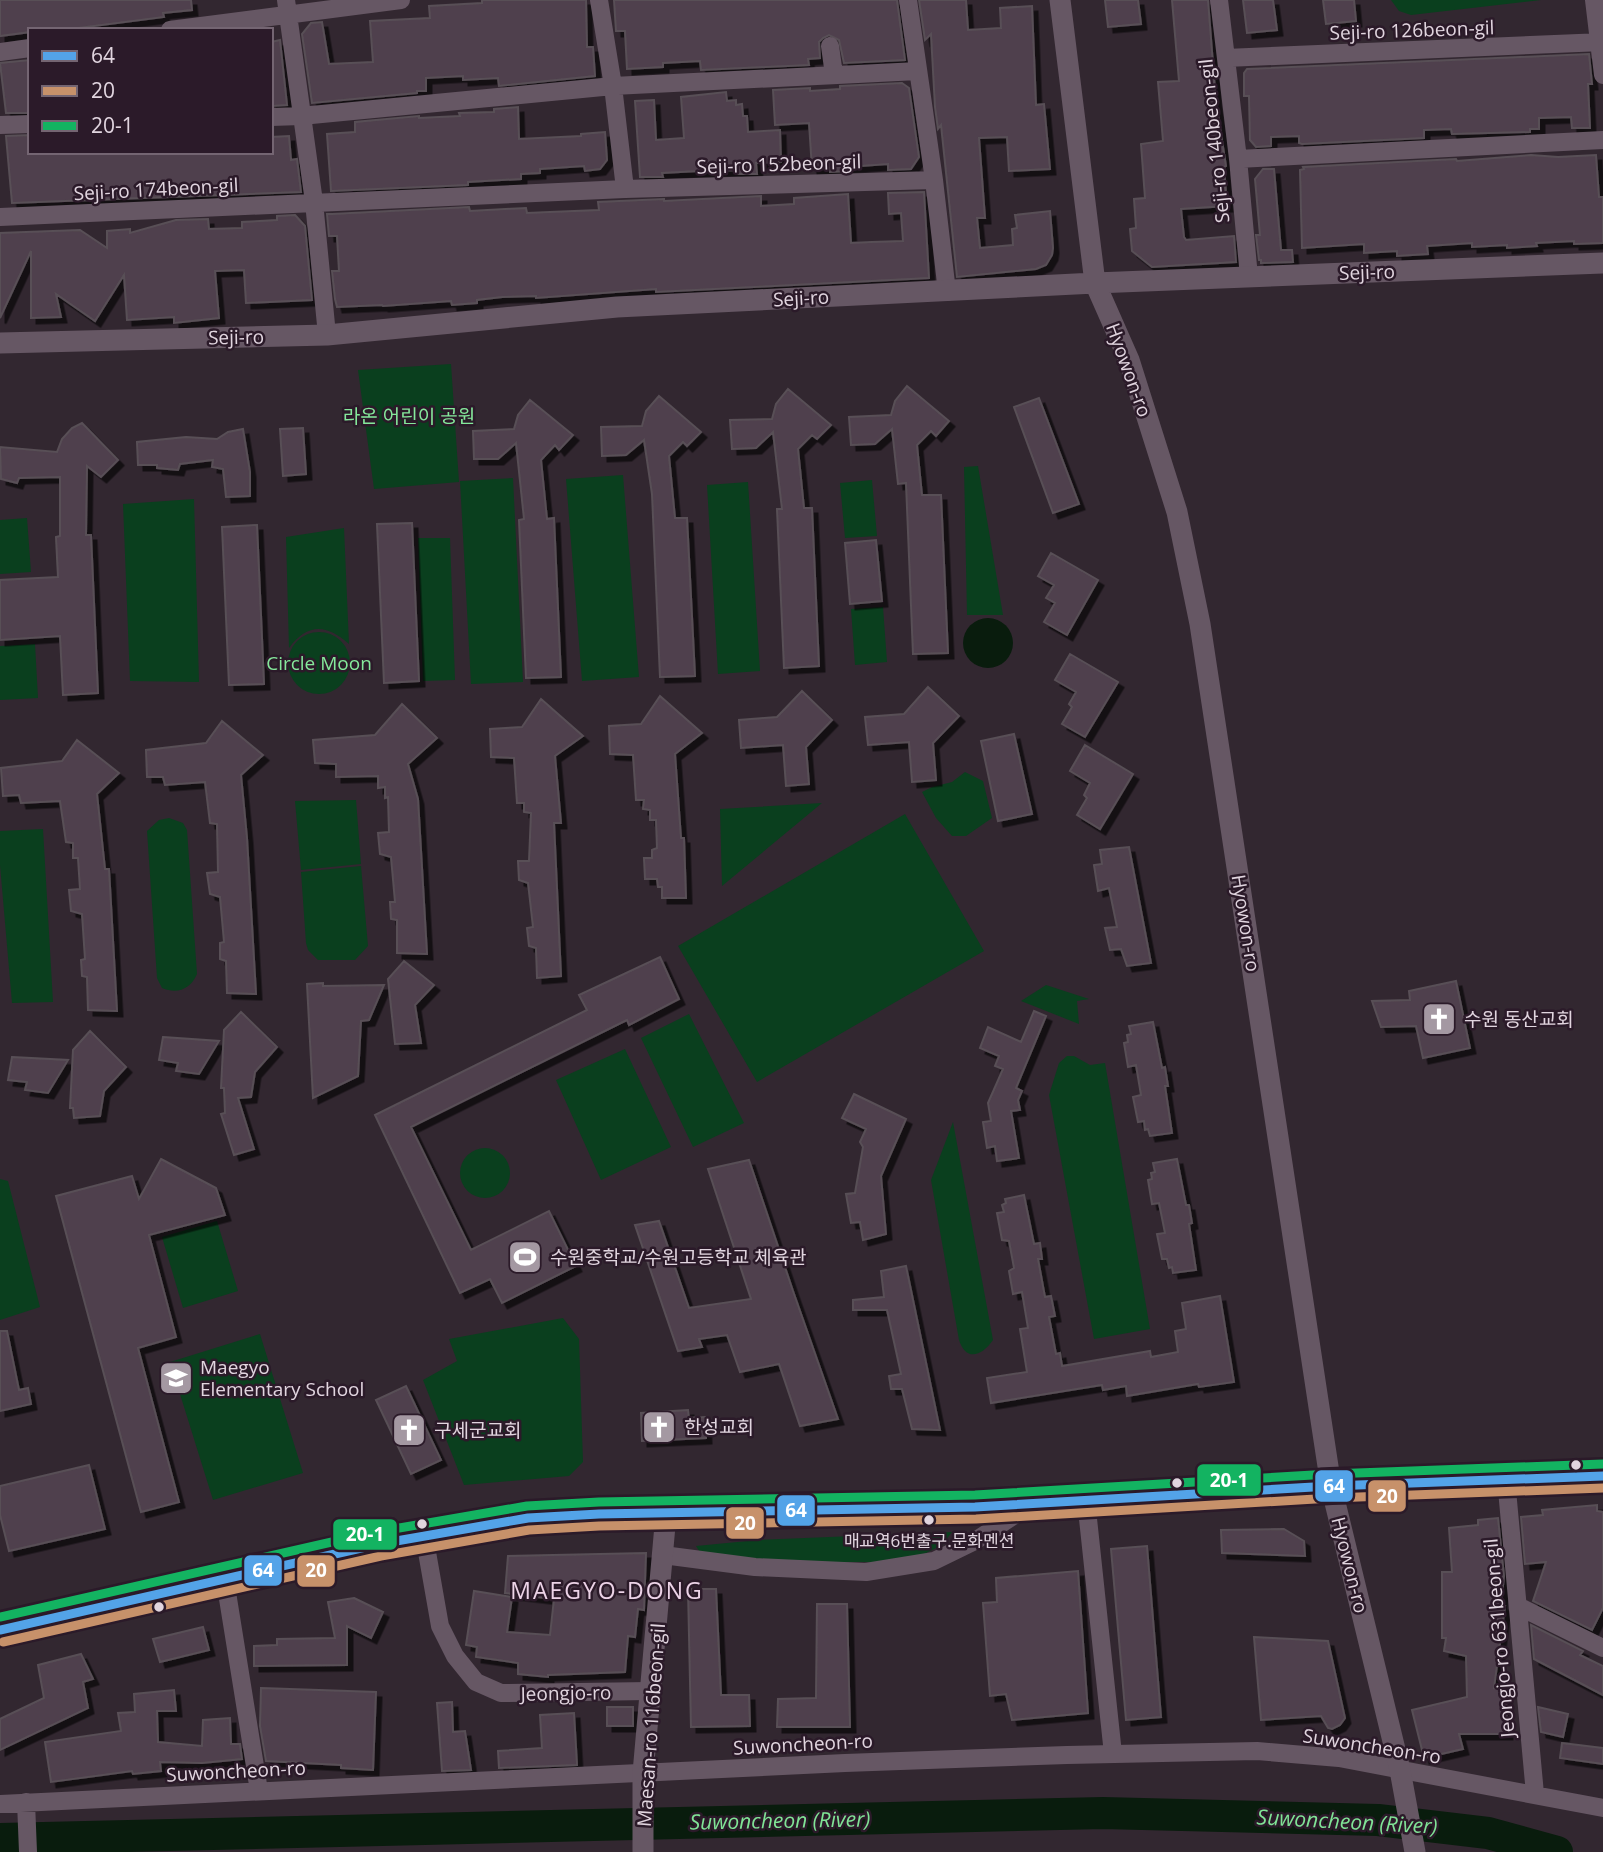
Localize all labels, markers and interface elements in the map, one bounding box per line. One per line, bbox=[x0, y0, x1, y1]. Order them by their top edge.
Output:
street label: Seji-ro 126beon-gil bbox=[1329, 14, 1495, 46]
legend bbox=[28, 28, 273, 154]
text: 64 bbox=[91, 41, 115, 69]
street label: Seji-ro 140beon-gil bbox=[1192, 58, 1236, 224]
text: 20 bbox=[91, 76, 115, 104]
text: 20-1 bbox=[91, 111, 134, 139]
street label: Seji-ro 152beon-gil bbox=[696, 148, 862, 180]
street label: Seji-ro 174beon-gil bbox=[73, 172, 239, 206]
street label: Seji-ro bbox=[1339, 258, 1395, 286]
street label: Seji-ro bbox=[772, 284, 830, 312]
street label: Hyowon-ro bbox=[1100, 319, 1158, 421]
street label: Seji-ro bbox=[208, 324, 264, 350]
park label: 라온 어린이 공원 bbox=[343, 403, 475, 429]
park label: Circle Moon bbox=[266, 650, 372, 676]
street label: Hyowon-ro bbox=[1225, 873, 1267, 973]
church icon: 수원 동산교회 bbox=[1420, 1000, 1458, 1038]
place label: 수원 동산교회 bbox=[1464, 1006, 1574, 1032]
sports icon: 수원중학교/수원고등학교 체육관 bbox=[506, 1238, 544, 1276]
place label: 수원중학교/수원고등학교 체육관 bbox=[550, 1244, 807, 1270]
place label: Maegyo Elementary School bbox=[200, 1354, 364, 1402]
school or university icon: Maegyo Elementary School bbox=[157, 1359, 195, 1397]
church icon: 한성교회 bbox=[640, 1408, 678, 1446]
church icon: 구세군교회 bbox=[390, 1411, 428, 1449]
place label: 한성교회 bbox=[684, 1414, 754, 1440]
place label: 구세군교회 bbox=[434, 1417, 521, 1443]
unlabelled marker bbox=[1569, 1458, 1583, 1472]
line badge: 20-1 bbox=[1196, 1463, 1262, 1497]
text: 20-1 bbox=[1210, 1467, 1248, 1493]
line badge: 64 bbox=[1314, 1469, 1354, 1503]
text: 64 bbox=[1323, 1473, 1345, 1499]
unlabelled marker bbox=[1170, 1476, 1184, 1490]
line badge: 20 bbox=[1367, 1479, 1407, 1513]
text: 20 bbox=[1376, 1483, 1398, 1509]
line badge: 64 bbox=[776, 1494, 816, 1527]
text: 64 bbox=[785, 1497, 807, 1523]
line badge: 20 bbox=[725, 1506, 765, 1540]
text: 20 bbox=[734, 1510, 756, 1536]
marker: 매교역6번출구.문화멘션 bbox=[922, 1513, 936, 1527]
street label: Hyowon-ro bbox=[1326, 1514, 1374, 1616]
unlabelled marker bbox=[415, 1517, 429, 1531]
line badge: 20-1 bbox=[332, 1518, 398, 1551]
text: 20-1 bbox=[346, 1521, 384, 1547]
place label: 매교역6번출구.문화멘션 bbox=[844, 1529, 1014, 1552]
street label: Jeongjo-ro 631beon-gil bbox=[1477, 1537, 1521, 1741]
line badge: 64 bbox=[243, 1554, 283, 1587]
line badge: 20 bbox=[296, 1554, 336, 1588]
text: 64 bbox=[252, 1557, 274, 1583]
text: 20 bbox=[305, 1557, 327, 1583]
district label: MAEGYO-DONG bbox=[510, 1574, 704, 1606]
unlabelled marker bbox=[152, 1600, 166, 1614]
street label: Maesan-ro 116beon-gil bbox=[631, 1622, 671, 1828]
street label: Jeongjo-ro bbox=[518, 1679, 612, 1707]
street label: Suwoncheon-ro bbox=[1301, 1722, 1443, 1770]
street label: Suwoncheon-ro bbox=[733, 1727, 873, 1761]
street label: Suwoncheon-ro bbox=[166, 1754, 306, 1788]
water label: Suwoncheon (River) bbox=[1256, 1802, 1438, 1840]
water label: Suwoncheon (River) bbox=[689, 1804, 871, 1836]

